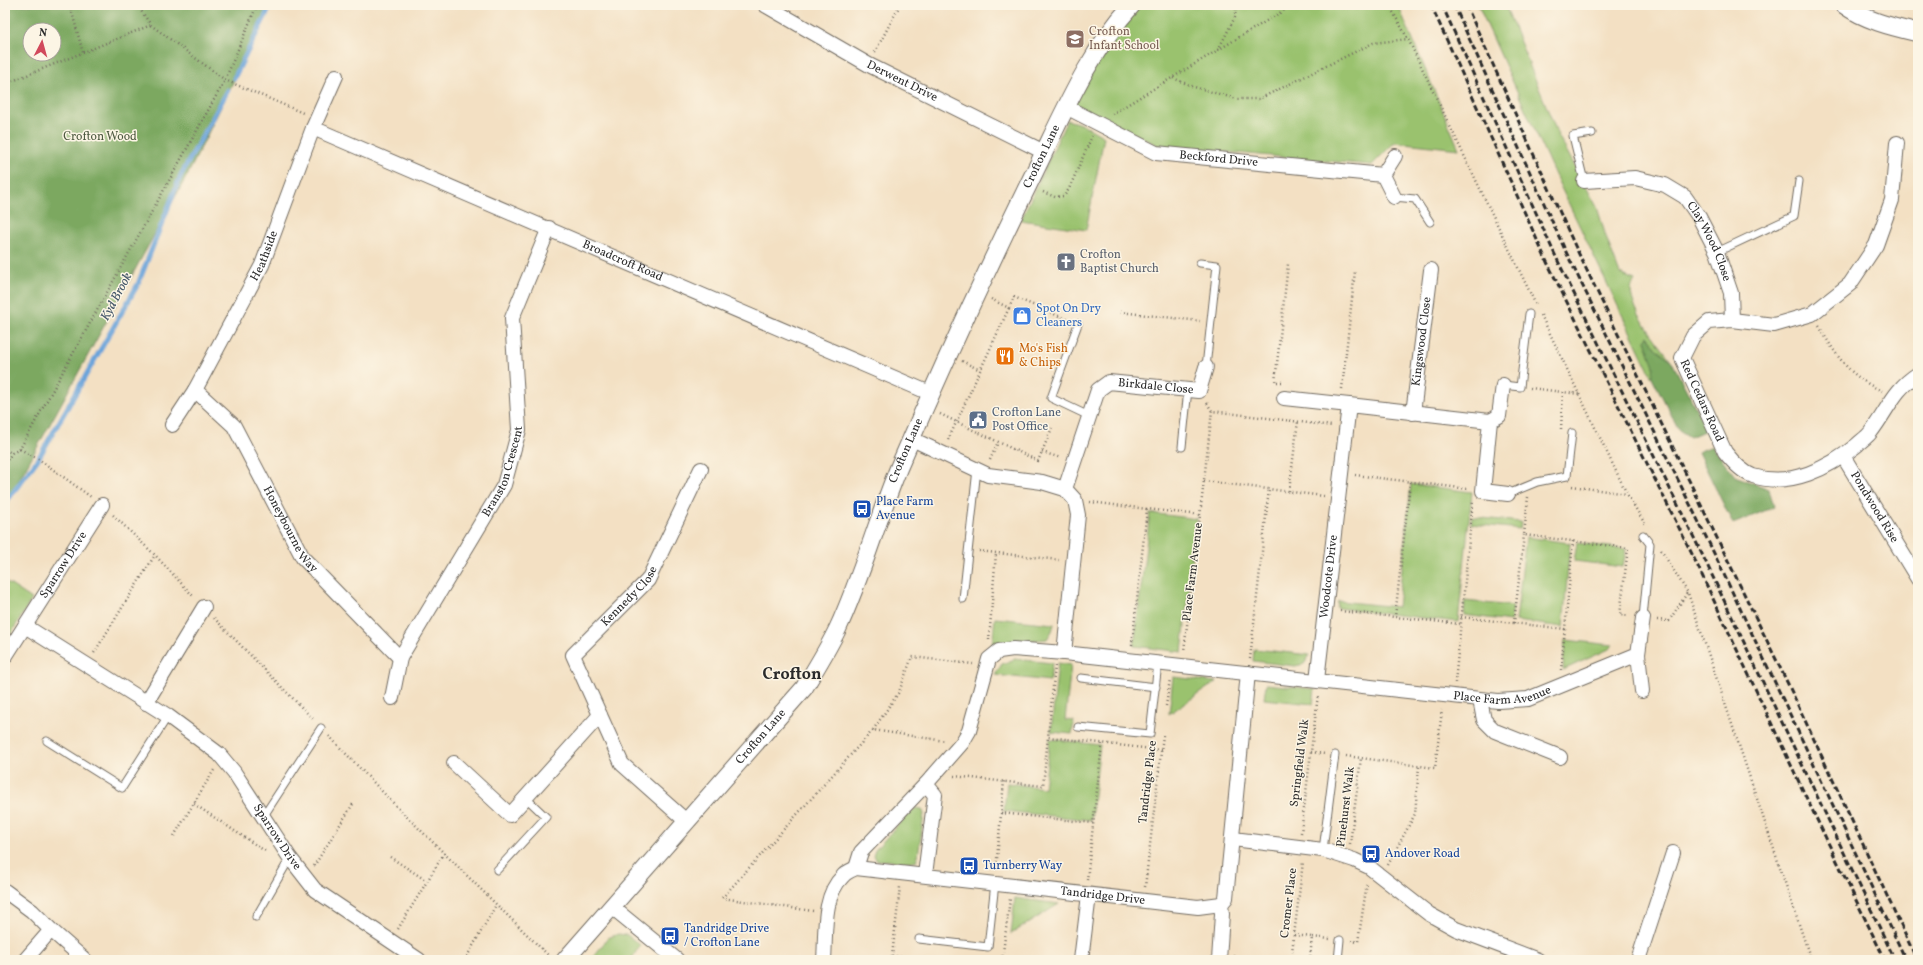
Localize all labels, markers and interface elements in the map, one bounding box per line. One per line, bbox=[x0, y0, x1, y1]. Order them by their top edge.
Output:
north arrow bbox=[22, 22, 62, 62]
place label: Crofton Infant School bbox=[1089, 24, 1160, 54]
text: N bbox=[38, 26, 48, 41]
school or university icon: Crofton Infant School bbox=[1064, 28, 1086, 50]
street label: Derwent Drive bbox=[864, 57, 941, 106]
street label: Crofton Lane bbox=[1020, 122, 1064, 191]
park label: Crofton Wood bbox=[63, 129, 137, 145]
street label: Beckford Drive bbox=[1179, 147, 1259, 171]
street label: Clay Wood Close bbox=[1683, 198, 1735, 284]
street label: Heathside bbox=[247, 228, 282, 284]
street label: Broadcroft Road bbox=[580, 237, 666, 286]
place label: Crofton Baptist Church bbox=[1080, 247, 1159, 277]
church icon: Crofton Baptist Church bbox=[1055, 251, 1077, 273]
water label: Kyd Brook bbox=[97, 270, 137, 324]
street label: Kingswood Close bbox=[1408, 296, 1436, 387]
place label: Spot On Dry Cleaners bbox=[1036, 301, 1102, 331]
shop icon: Spot On Dry Cleaners bbox=[1011, 305, 1033, 327]
place label: Mo's Fish & Chips bbox=[1019, 341, 1068, 371]
restaurant icon: Mo's Fish & Chips bbox=[994, 345, 1016, 367]
street label: Red Cedars Road bbox=[1676, 357, 1727, 445]
street label: Birkdale Close bbox=[1117, 375, 1195, 398]
place label: Crofton Lane Post Office bbox=[992, 405, 1061, 435]
public building icon: Crofton Lane Post Office bbox=[967, 409, 989, 431]
street label: Crofton Lane bbox=[885, 416, 927, 485]
street label: Branston Crescent bbox=[479, 426, 527, 520]
street label: Pondwood Rise bbox=[1846, 469, 1902, 546]
street label: Honeybourne Way bbox=[259, 484, 322, 577]
place label: Place Farm Avenue bbox=[876, 494, 934, 524]
bus stop icon: Place Farm Avenue bbox=[851, 498, 873, 520]
street label: Place Farm Avenue bbox=[1179, 521, 1207, 622]
street label: Sparrow Drive bbox=[36, 528, 91, 602]
street label: Woodcote Drive bbox=[1316, 534, 1342, 619]
street label: Kennedy Close bbox=[598, 563, 662, 630]
district label: Crofton bbox=[763, 664, 822, 686]
street label: Place Farm Avenue bbox=[1453, 682, 1554, 709]
street label: Crofton Lane bbox=[732, 705, 790, 768]
street label: Springfield Walk bbox=[1287, 718, 1313, 808]
street label: Tandridge Place bbox=[1135, 739, 1161, 824]
street label: Pinehurst Walk bbox=[1333, 765, 1359, 848]
street label: Sparrow Drive bbox=[249, 801, 305, 874]
bus stop icon: Andover Road bbox=[1360, 843, 1382, 865]
place label: Andover Road bbox=[1385, 846, 1460, 862]
bus stop icon: Turnberry Way bbox=[958, 855, 980, 877]
place label: Turnberry Way bbox=[983, 858, 1063, 874]
street label: Cromer Place bbox=[1277, 867, 1301, 939]
street label: Tandridge Drive bbox=[1059, 883, 1146, 909]
place label: Tandridge Drive / Crofton Lane bbox=[684, 921, 769, 951]
bus stop icon: Tandridge Drive / Crofton Lane bbox=[659, 925, 681, 947]

